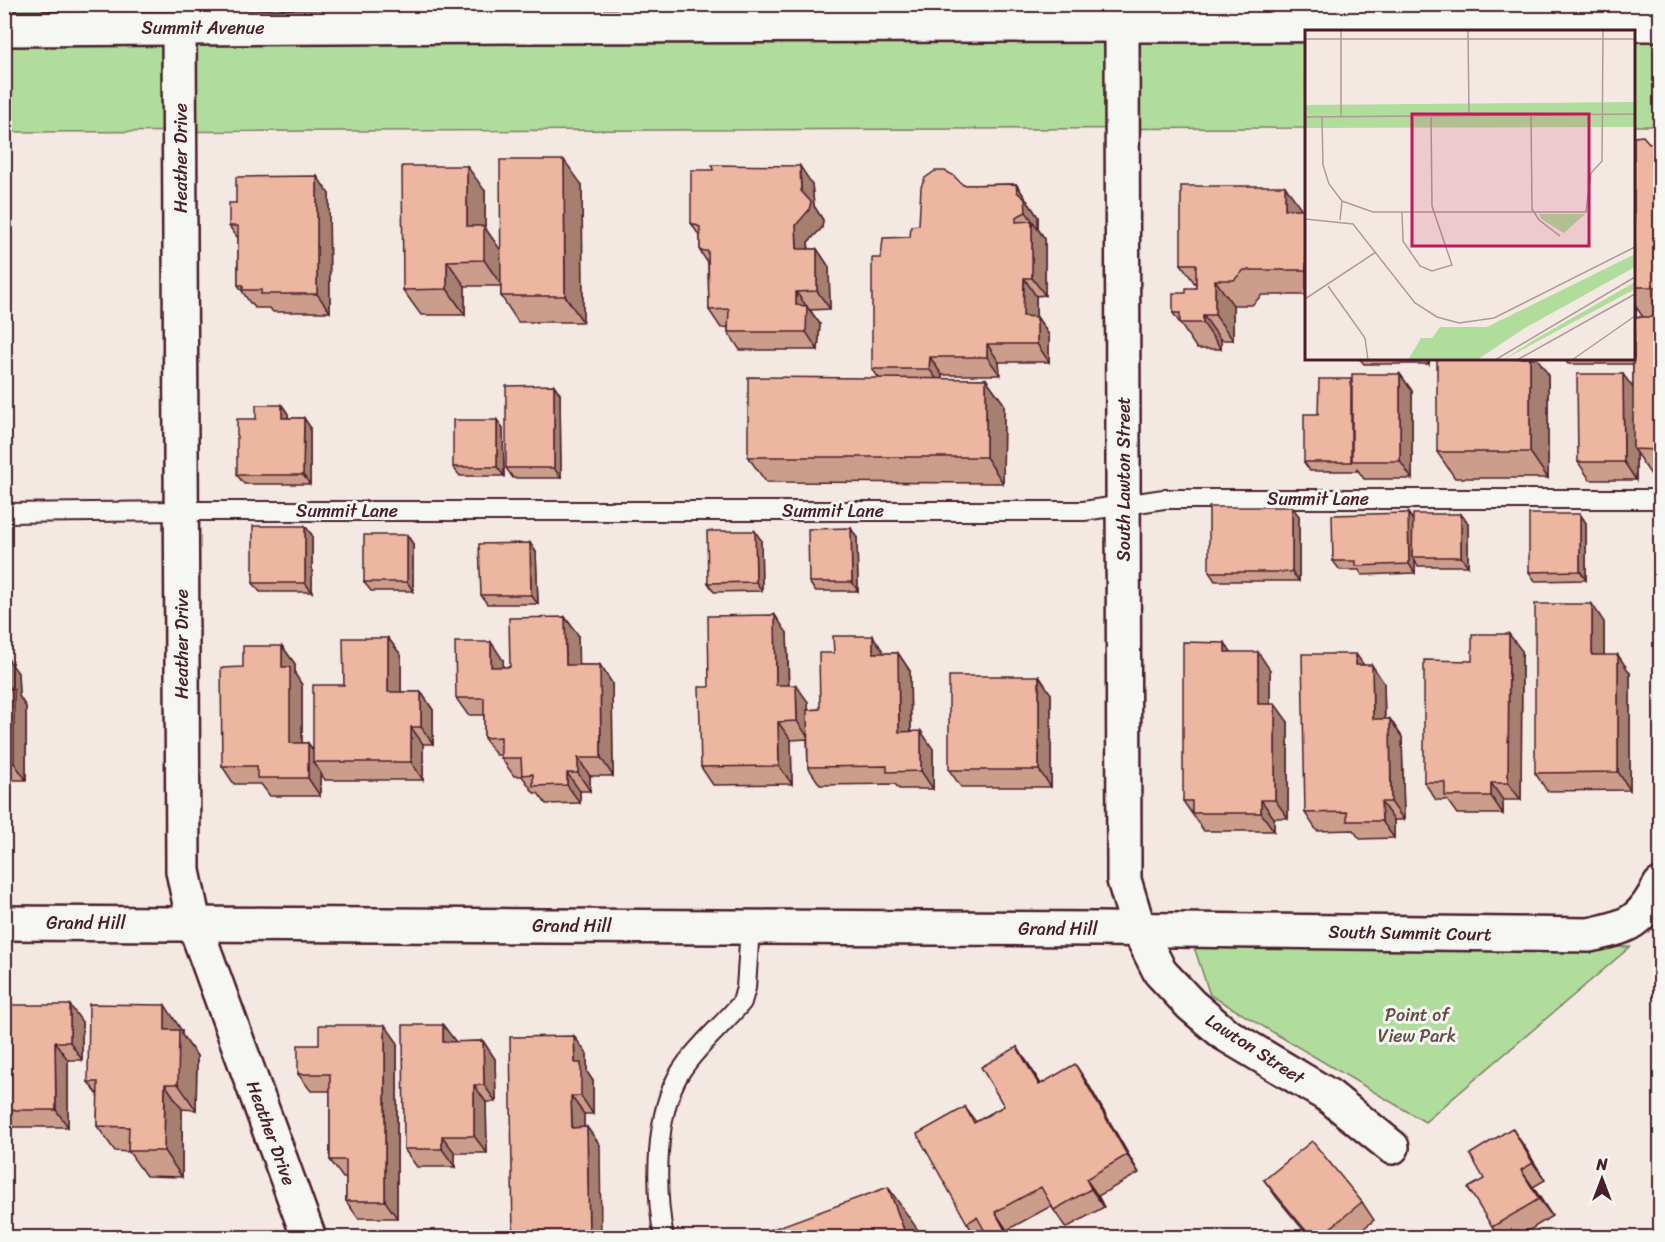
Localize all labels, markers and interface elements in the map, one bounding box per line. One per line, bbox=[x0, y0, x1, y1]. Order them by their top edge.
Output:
street label: Summit Avenue bbox=[142, 12, 264, 44]
inset map bbox=[1305, 30, 1635, 360]
street label: Heather Drive bbox=[165, 103, 197, 213]
street label: South Lawton Street bbox=[1108, 396, 1140, 562]
street label: Summit Lane bbox=[1267, 483, 1369, 515]
street label: Summit Lane bbox=[296, 495, 398, 527]
street label: Summit Lane bbox=[782, 495, 884, 527]
street label: Heather Drive bbox=[166, 589, 198, 699]
street label: Grand Hill bbox=[46, 907, 127, 939]
street label: Grand Hill bbox=[532, 910, 613, 942]
street label: Grand Hill bbox=[1018, 913, 1099, 945]
street label: South Summit Court bbox=[1328, 916, 1492, 950]
park label: Point of View Park bbox=[1378, 999, 1456, 1052]
street label: Lawton Street bbox=[1199, 1005, 1312, 1094]
street label: Heather Drive bbox=[237, 1076, 305, 1190]
north arrow bbox=[1572, 1149, 1632, 1209]
text: N bbox=[1595, 1150, 1608, 1179]

